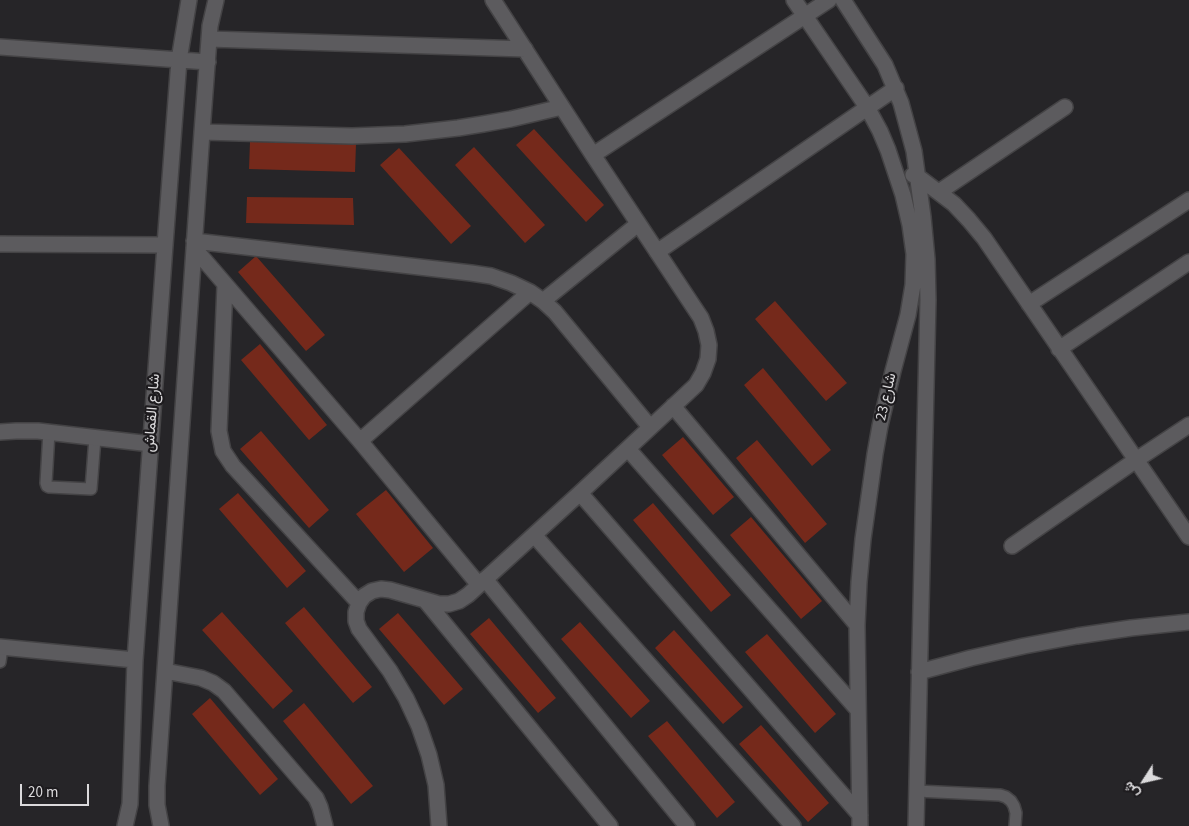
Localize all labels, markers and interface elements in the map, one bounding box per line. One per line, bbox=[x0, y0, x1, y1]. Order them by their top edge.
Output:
street label: شارع 23 bbox=[873, 372, 901, 422]
street label: شارع القماش bbox=[141, 373, 165, 453]
north arrow bbox=[1119, 756, 1169, 806]
scale bar bbox=[22, 774, 91, 806]
text: ش bbox=[1119, 777, 1145, 802]
text: 20 m bbox=[28, 782, 58, 803]

